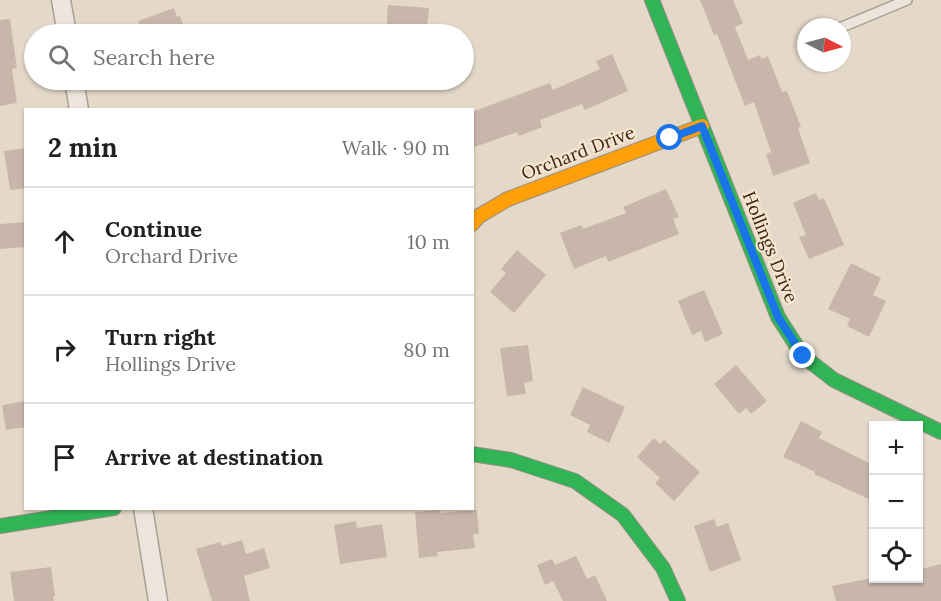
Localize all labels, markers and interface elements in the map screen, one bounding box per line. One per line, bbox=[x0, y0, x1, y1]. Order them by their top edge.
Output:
north arrow bbox=[797, 18, 851, 72]
search box bbox=[24, 24, 474, 90]
icon: search bbox=[45, 41, 78, 74]
text: Search here bbox=[93, 43, 215, 71]
street label: Orchard Drive bbox=[518, 120, 638, 185]
route start bbox=[656, 124, 682, 150]
text: 2 min bbox=[48, 131, 118, 164]
text: Walk · 90 m bbox=[342, 135, 450, 160]
street label: Hollings Drive bbox=[738, 188, 803, 306]
text: Continue bbox=[105, 215, 202, 243]
icon: ahead bbox=[48, 225, 81, 258]
text: 10 m bbox=[407, 229, 450, 254]
text: Orchard Drive bbox=[105, 243, 238, 268]
text: Turn right bbox=[105, 323, 216, 351]
icon: right bbox=[48, 333, 81, 366]
text: 80 m bbox=[403, 337, 450, 362]
route end bbox=[789, 342, 815, 368]
text: Hollings Drive bbox=[105, 351, 236, 376]
map controls bbox=[869, 421, 923, 583]
button: + bbox=[869, 421, 923, 475]
icon: arrive bbox=[48, 441, 81, 474]
text: Arrive at destination bbox=[105, 443, 323, 471]
button: − bbox=[869, 475, 923, 529]
button: locate bbox=[869, 529, 923, 583]

